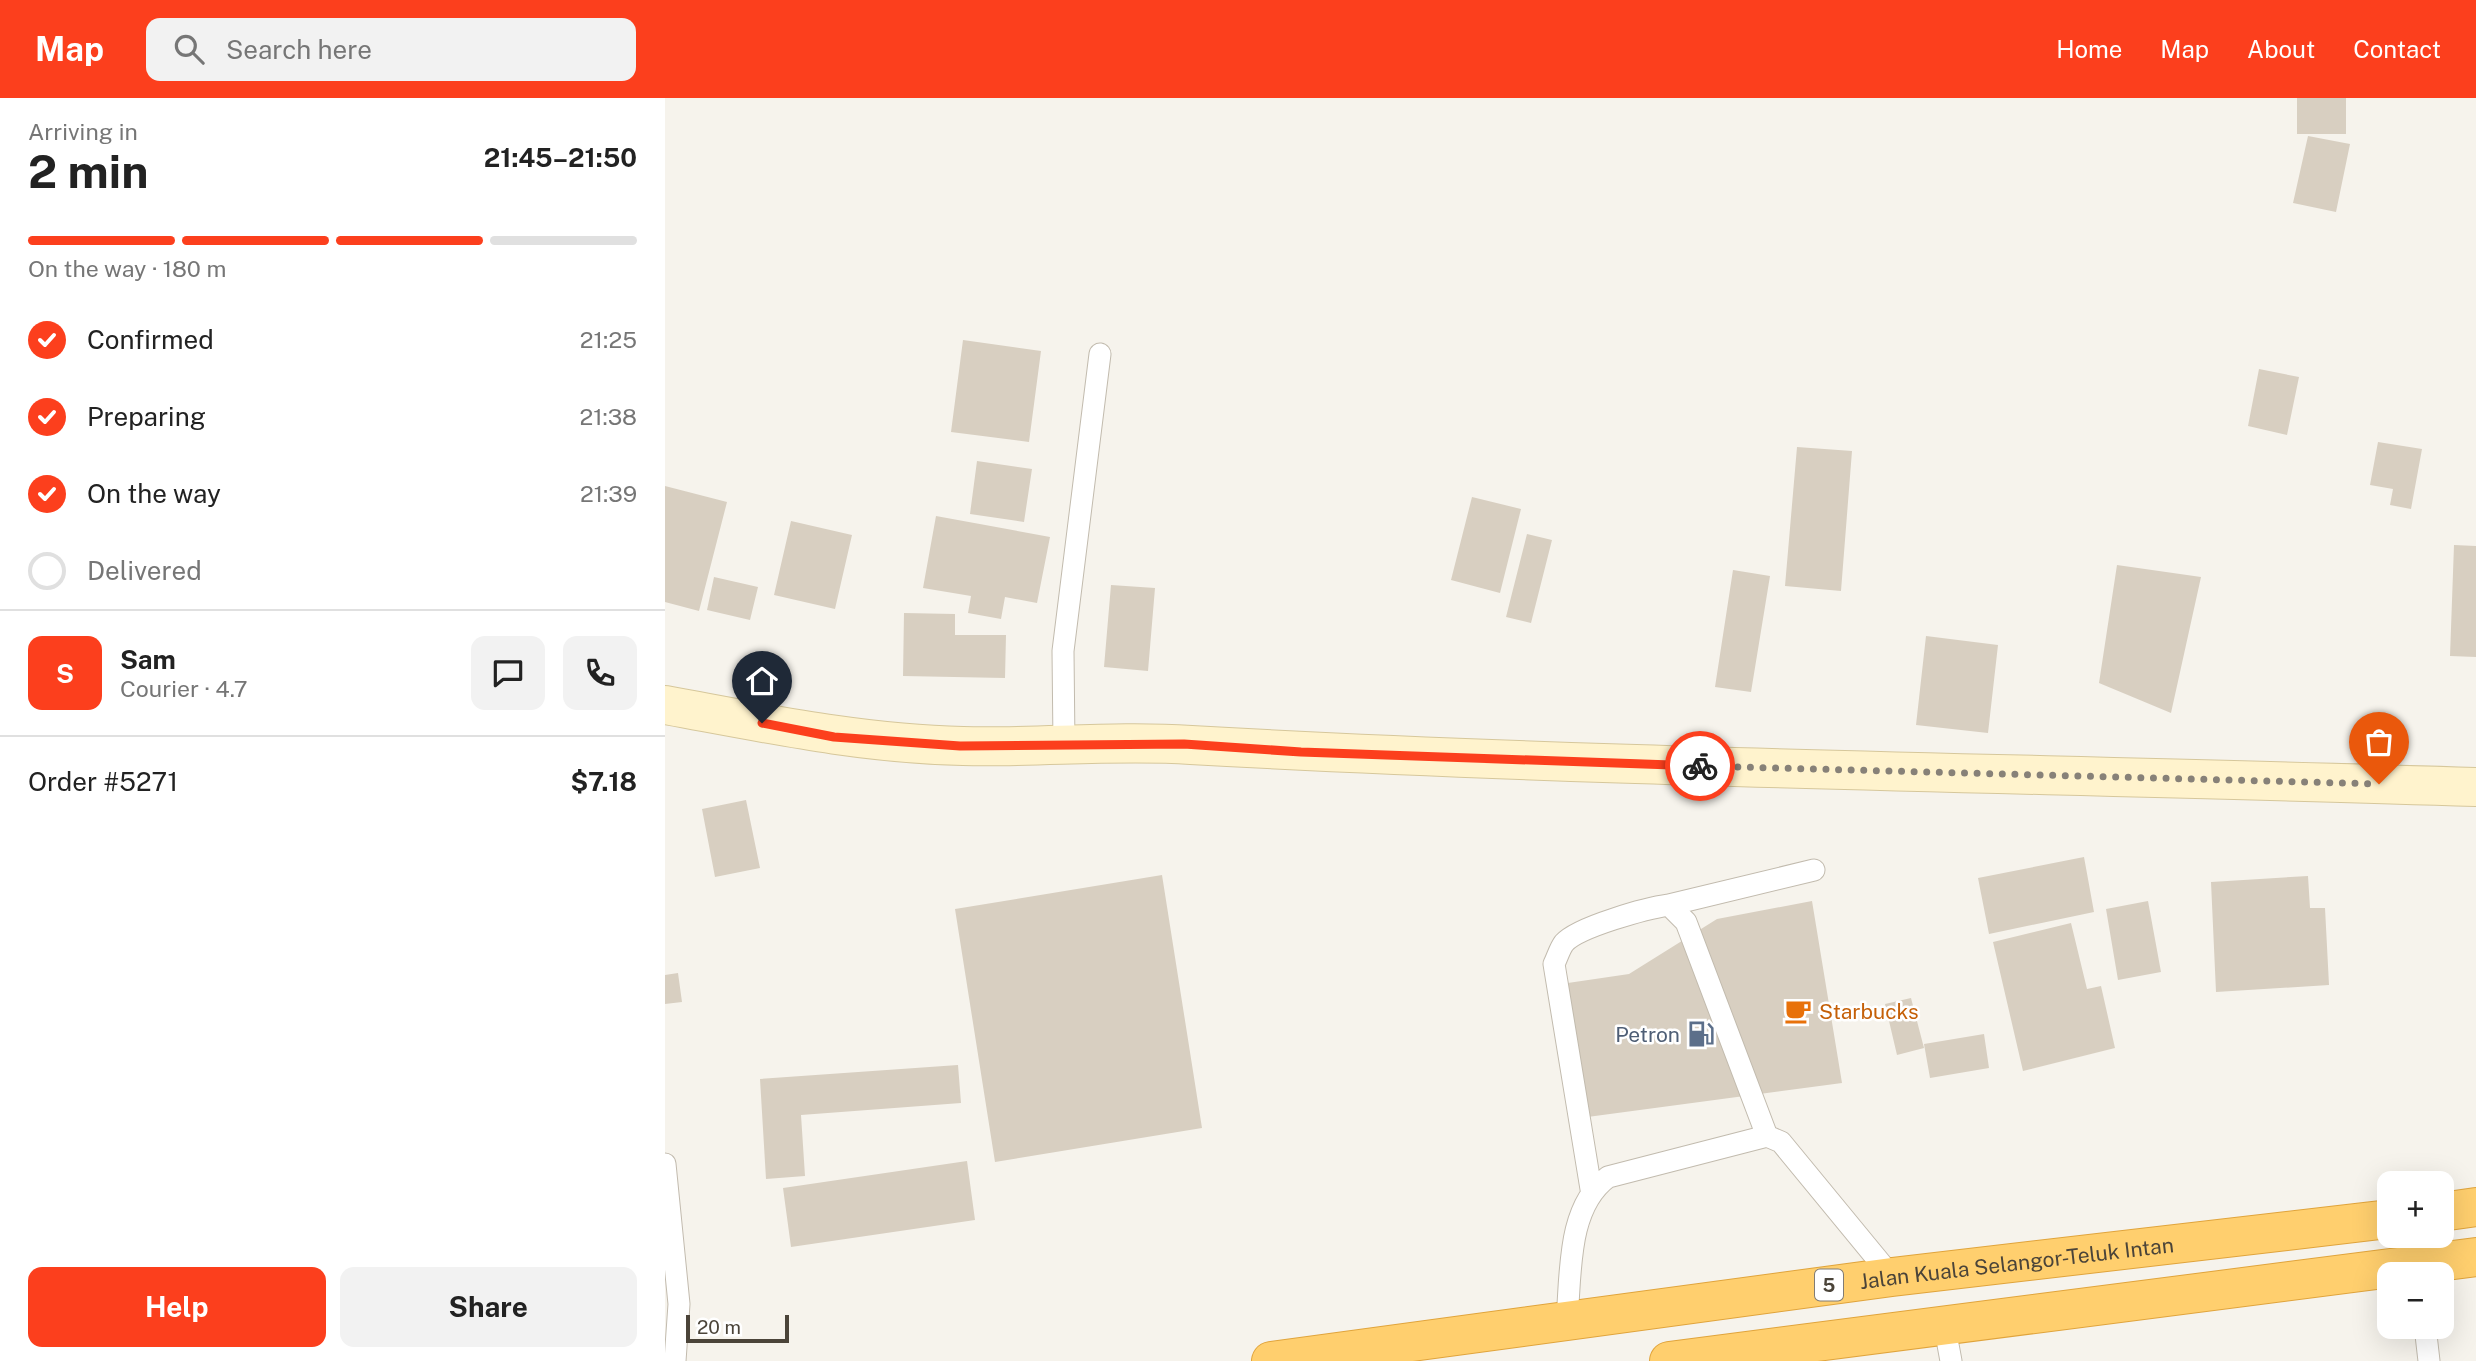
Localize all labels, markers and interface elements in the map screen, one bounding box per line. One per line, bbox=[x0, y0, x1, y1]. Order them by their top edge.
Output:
search box bbox=[146, 18, 636, 81]
text: Map bbox=[35, 30, 104, 68]
icon: search bbox=[170, 30, 208, 68]
text: Search here bbox=[226, 34, 372, 65]
text: Home bbox=[2056, 35, 2122, 63]
text: Map bbox=[2160, 35, 2209, 63]
text: About bbox=[2247, 35, 2315, 63]
text: Contact bbox=[2353, 35, 2441, 63]
text: Arriving in bbox=[28, 118, 138, 145]
text: 21:45–21:50 bbox=[484, 142, 637, 173]
text: 2 min bbox=[28, 144, 148, 198]
text: On the way · 180 m bbox=[28, 255, 226, 282]
icon: check bbox=[28, 321, 66, 359]
text: Confirmed bbox=[87, 324, 214, 355]
text: 21:25 bbox=[580, 326, 637, 353]
icon: check bbox=[28, 398, 66, 436]
text: Preparing bbox=[87, 401, 206, 432]
text: 21:38 bbox=[580, 403, 637, 430]
icon: check bbox=[28, 475, 66, 513]
text: On the way bbox=[87, 478, 221, 509]
text: 21:39 bbox=[580, 480, 637, 507]
text: Delivered bbox=[87, 555, 202, 586]
button: chat bbox=[471, 636, 545, 710]
button: phone bbox=[563, 636, 637, 710]
text: Sam bbox=[120, 644, 176, 675]
pin bbox=[732, 651, 792, 723]
text: S bbox=[56, 658, 74, 689]
icon: home bbox=[743, 662, 781, 700]
text: Courier · 4.7 bbox=[120, 675, 248, 702]
pin bbox=[2349, 712, 2409, 784]
icon: bag bbox=[2360, 723, 2398, 761]
courier bbox=[1665, 731, 1735, 801]
icon: bike bbox=[1681, 747, 1719, 785]
text: Order #5271 bbox=[28, 766, 178, 797]
text: $7.18 bbox=[570, 766, 637, 797]
cafe icon: Starbucks bbox=[1783, 996, 1813, 1026]
place label: Starbucks bbox=[1819, 999, 1919, 1024]
fuel station icon: Petron bbox=[1686, 1019, 1716, 1049]
place label: Petron bbox=[1615, 1022, 1680, 1047]
map controls bbox=[2377, 1171, 2454, 1339]
button: + bbox=[2377, 1171, 2454, 1248]
street label: Jalan Kuala Selangor-Teluk Intan bbox=[1858, 1232, 2175, 1294]
button: − bbox=[2377, 1262, 2454, 1339]
button: Help bbox=[28, 1267, 326, 1347]
button: Share bbox=[340, 1267, 637, 1347]
road number: 5 bbox=[1815, 1270, 1843, 1301]
scale bar bbox=[686, 1312, 789, 1344]
text: 20 m bbox=[697, 1316, 741, 1338]

